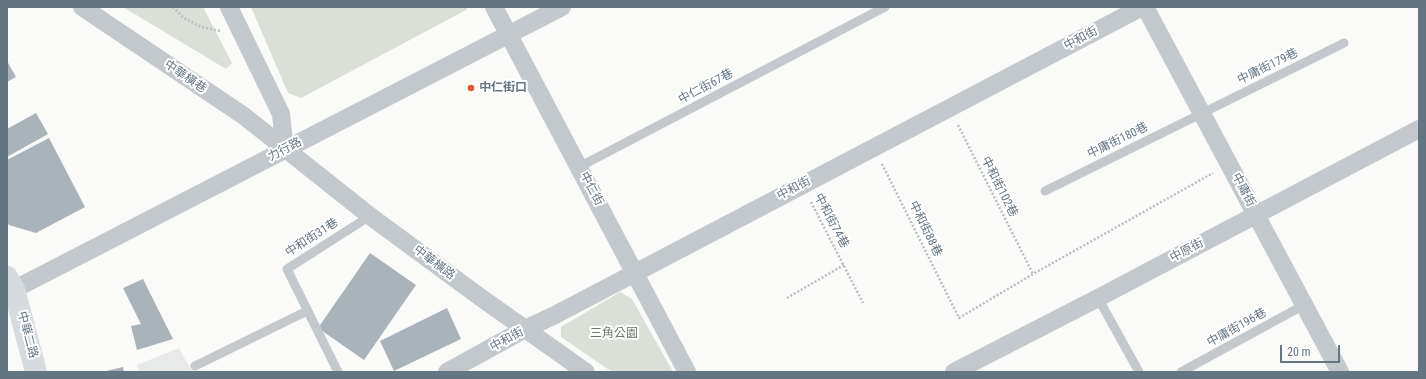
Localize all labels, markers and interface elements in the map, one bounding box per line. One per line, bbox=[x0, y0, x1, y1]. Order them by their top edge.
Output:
street label: 中和街 bbox=[1062, 24, 1100, 54]
street label: 中庸街179巷 bbox=[1235, 46, 1301, 88]
street label: 中華橫巷 bbox=[161, 58, 209, 96]
street label: 中仁街67巷 bbox=[676, 67, 736, 107]
place label: 中仁街口 bbox=[479, 81, 527, 95]
marker: 中仁街口 bbox=[466, 83, 476, 93]
street label: 中庸街180巷 bbox=[1085, 120, 1151, 162]
street label: 力行路 bbox=[266, 135, 304, 165]
street label: 中和街102巷 bbox=[978, 154, 1020, 220]
street label: 中仁街 bbox=[576, 170, 606, 208]
street label: 中庸街 bbox=[1228, 171, 1258, 209]
street label: 中和街 bbox=[775, 174, 813, 204]
street label: 中和街74巷 bbox=[811, 191, 851, 251]
street label: 中和街88巷 bbox=[905, 199, 945, 259]
street label: 中和街31巷 bbox=[283, 216, 341, 260]
street label: 中原街 bbox=[1168, 236, 1206, 266]
street label: 中華橫路 bbox=[410, 243, 458, 283]
street label: 中庸街196巷 bbox=[1205, 306, 1269, 350]
street label: 中華二路 bbox=[14, 310, 40, 360]
street label: 中和街 bbox=[488, 325, 526, 355]
park label: 三角公園 bbox=[590, 327, 638, 341]
scale bar bbox=[1282, 337, 1342, 363]
text: 20 m bbox=[1287, 345, 1311, 359]

